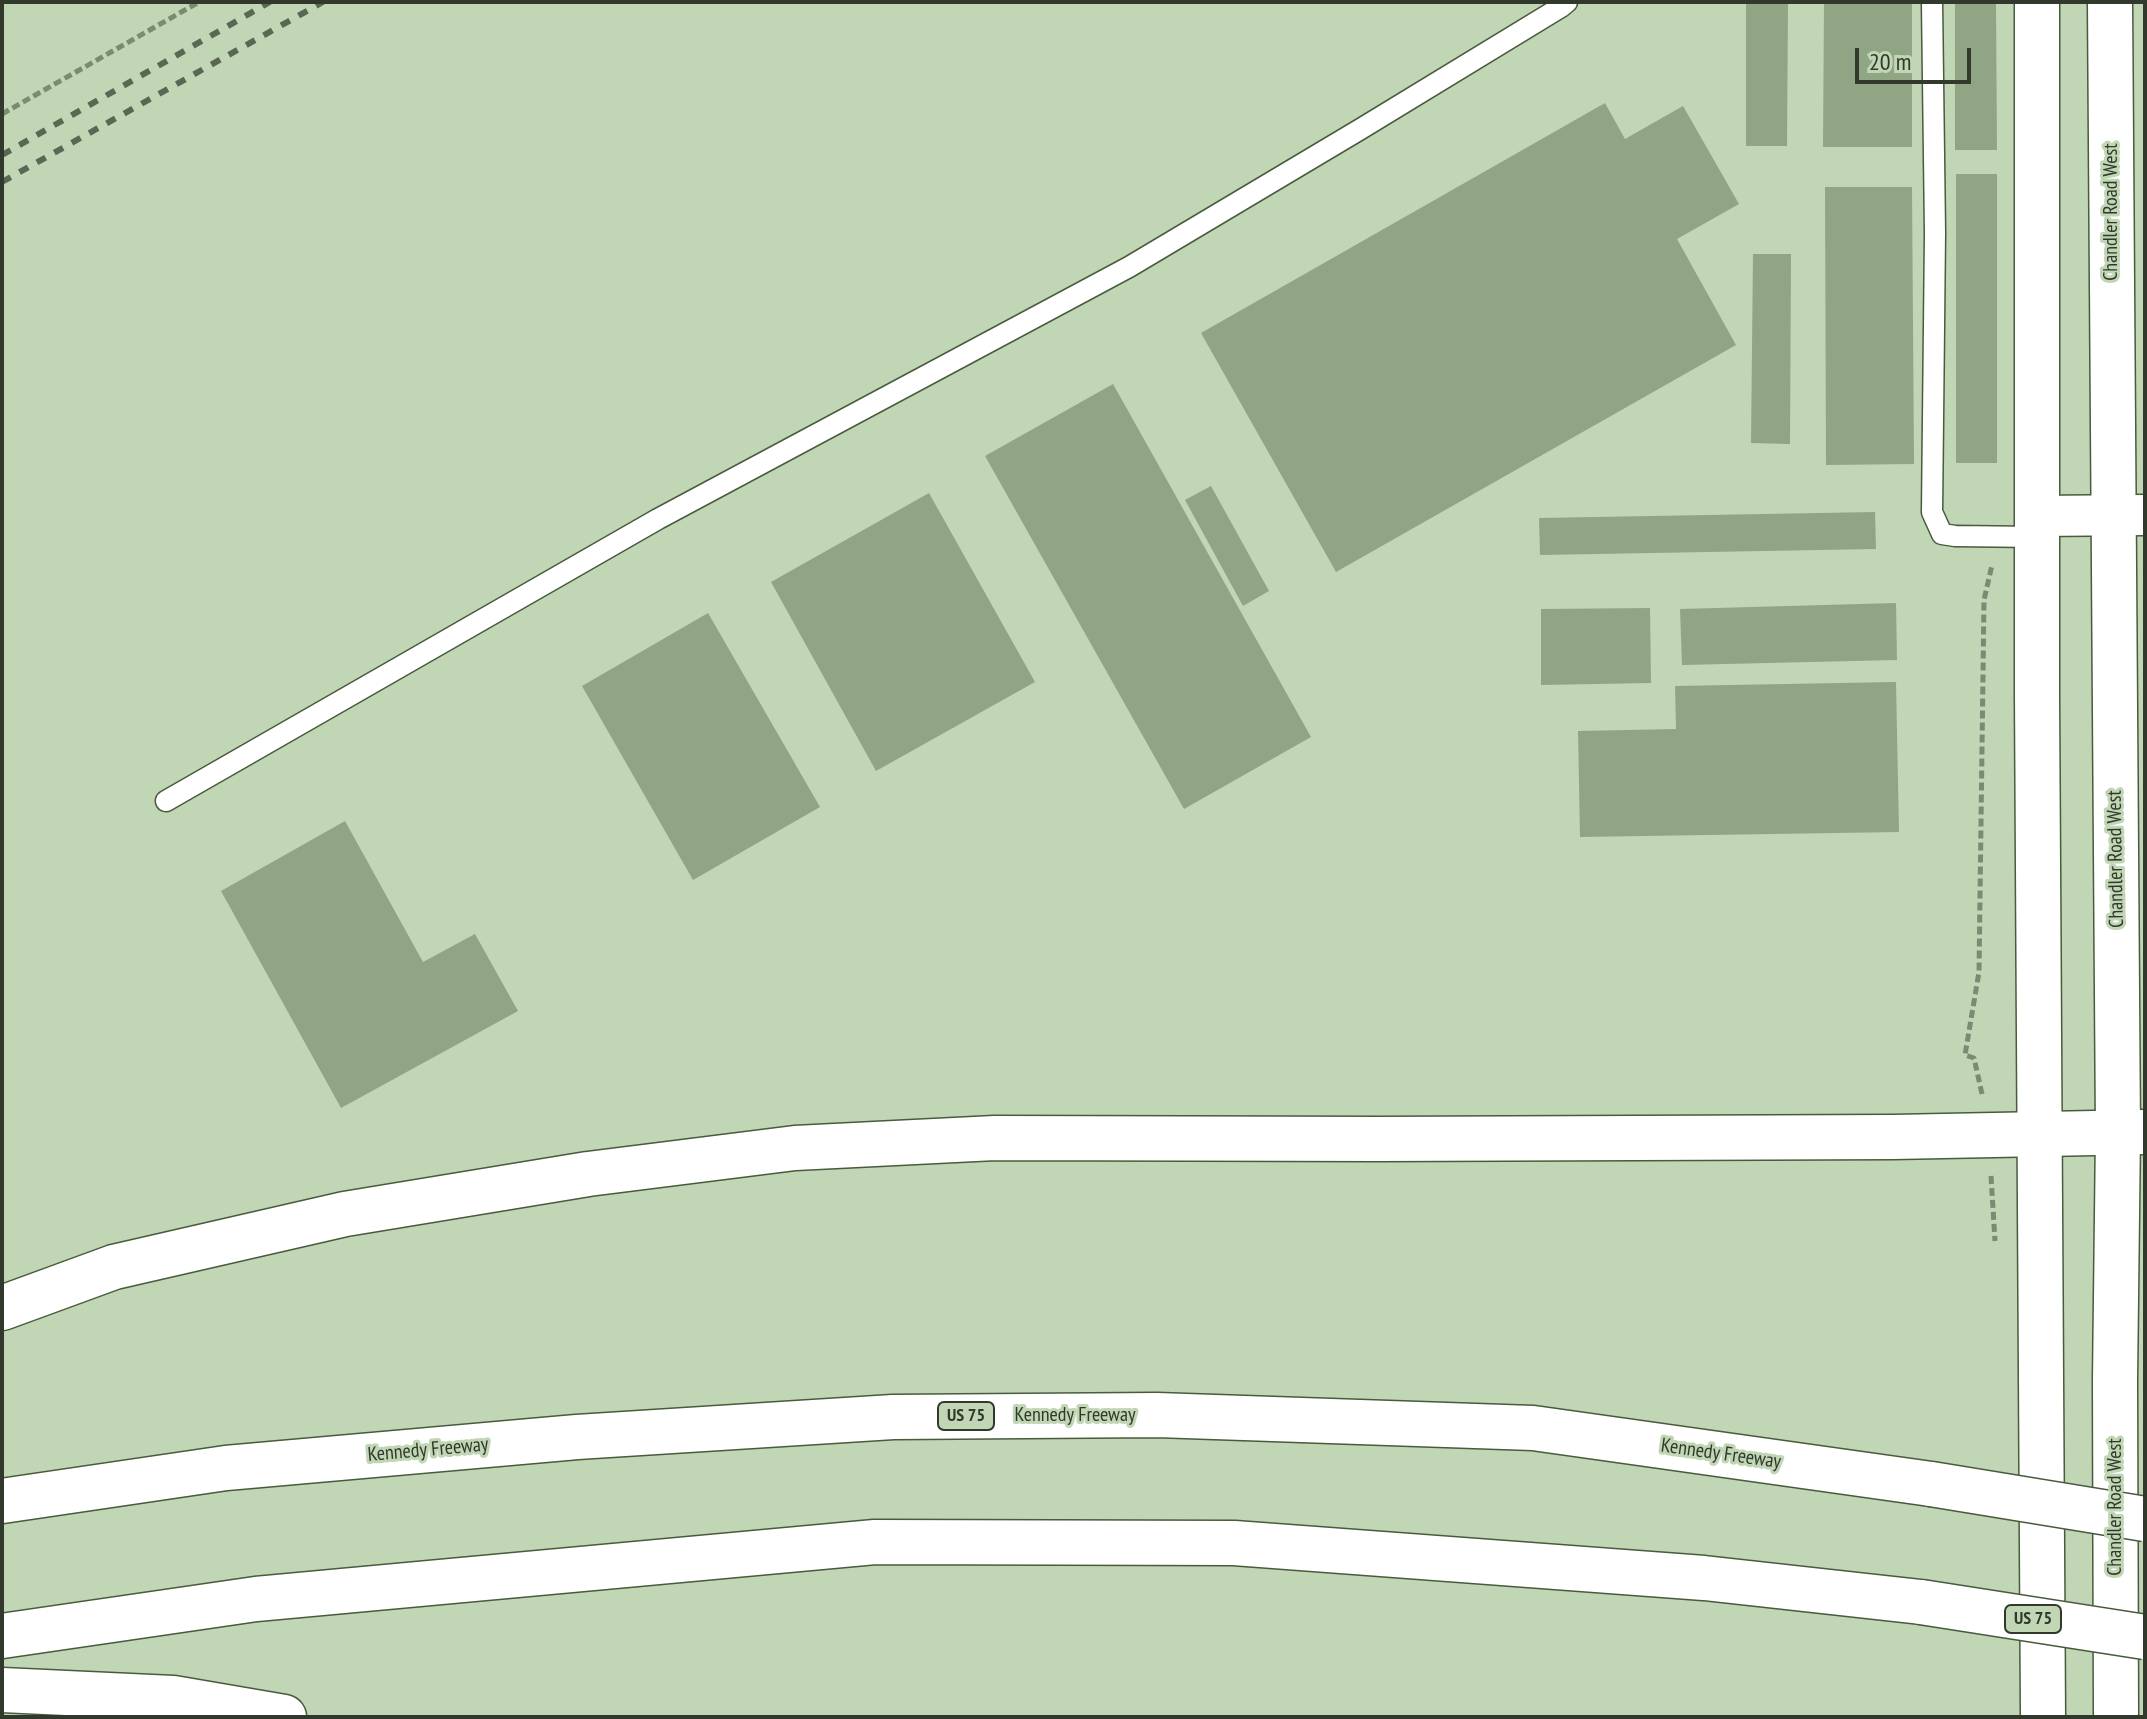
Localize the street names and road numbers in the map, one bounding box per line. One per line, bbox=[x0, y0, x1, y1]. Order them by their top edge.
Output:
street label: Chandler Road West bbox=[2099, 143, 2123, 281]
street label: Chandler Road West bbox=[2103, 790, 2129, 928]
road number: US 75 bbox=[938, 1402, 994, 1430]
street label: Kennedy Freeway bbox=[1015, 1403, 1135, 1427]
street label: Kennedy Freeway bbox=[367, 1433, 489, 1467]
street label: Kennedy Freeway bbox=[1659, 1434, 1783, 1474]
street label: Chandler Road West bbox=[2103, 1438, 2127, 1576]
road number: US 75 bbox=[2005, 1605, 2061, 1633]

